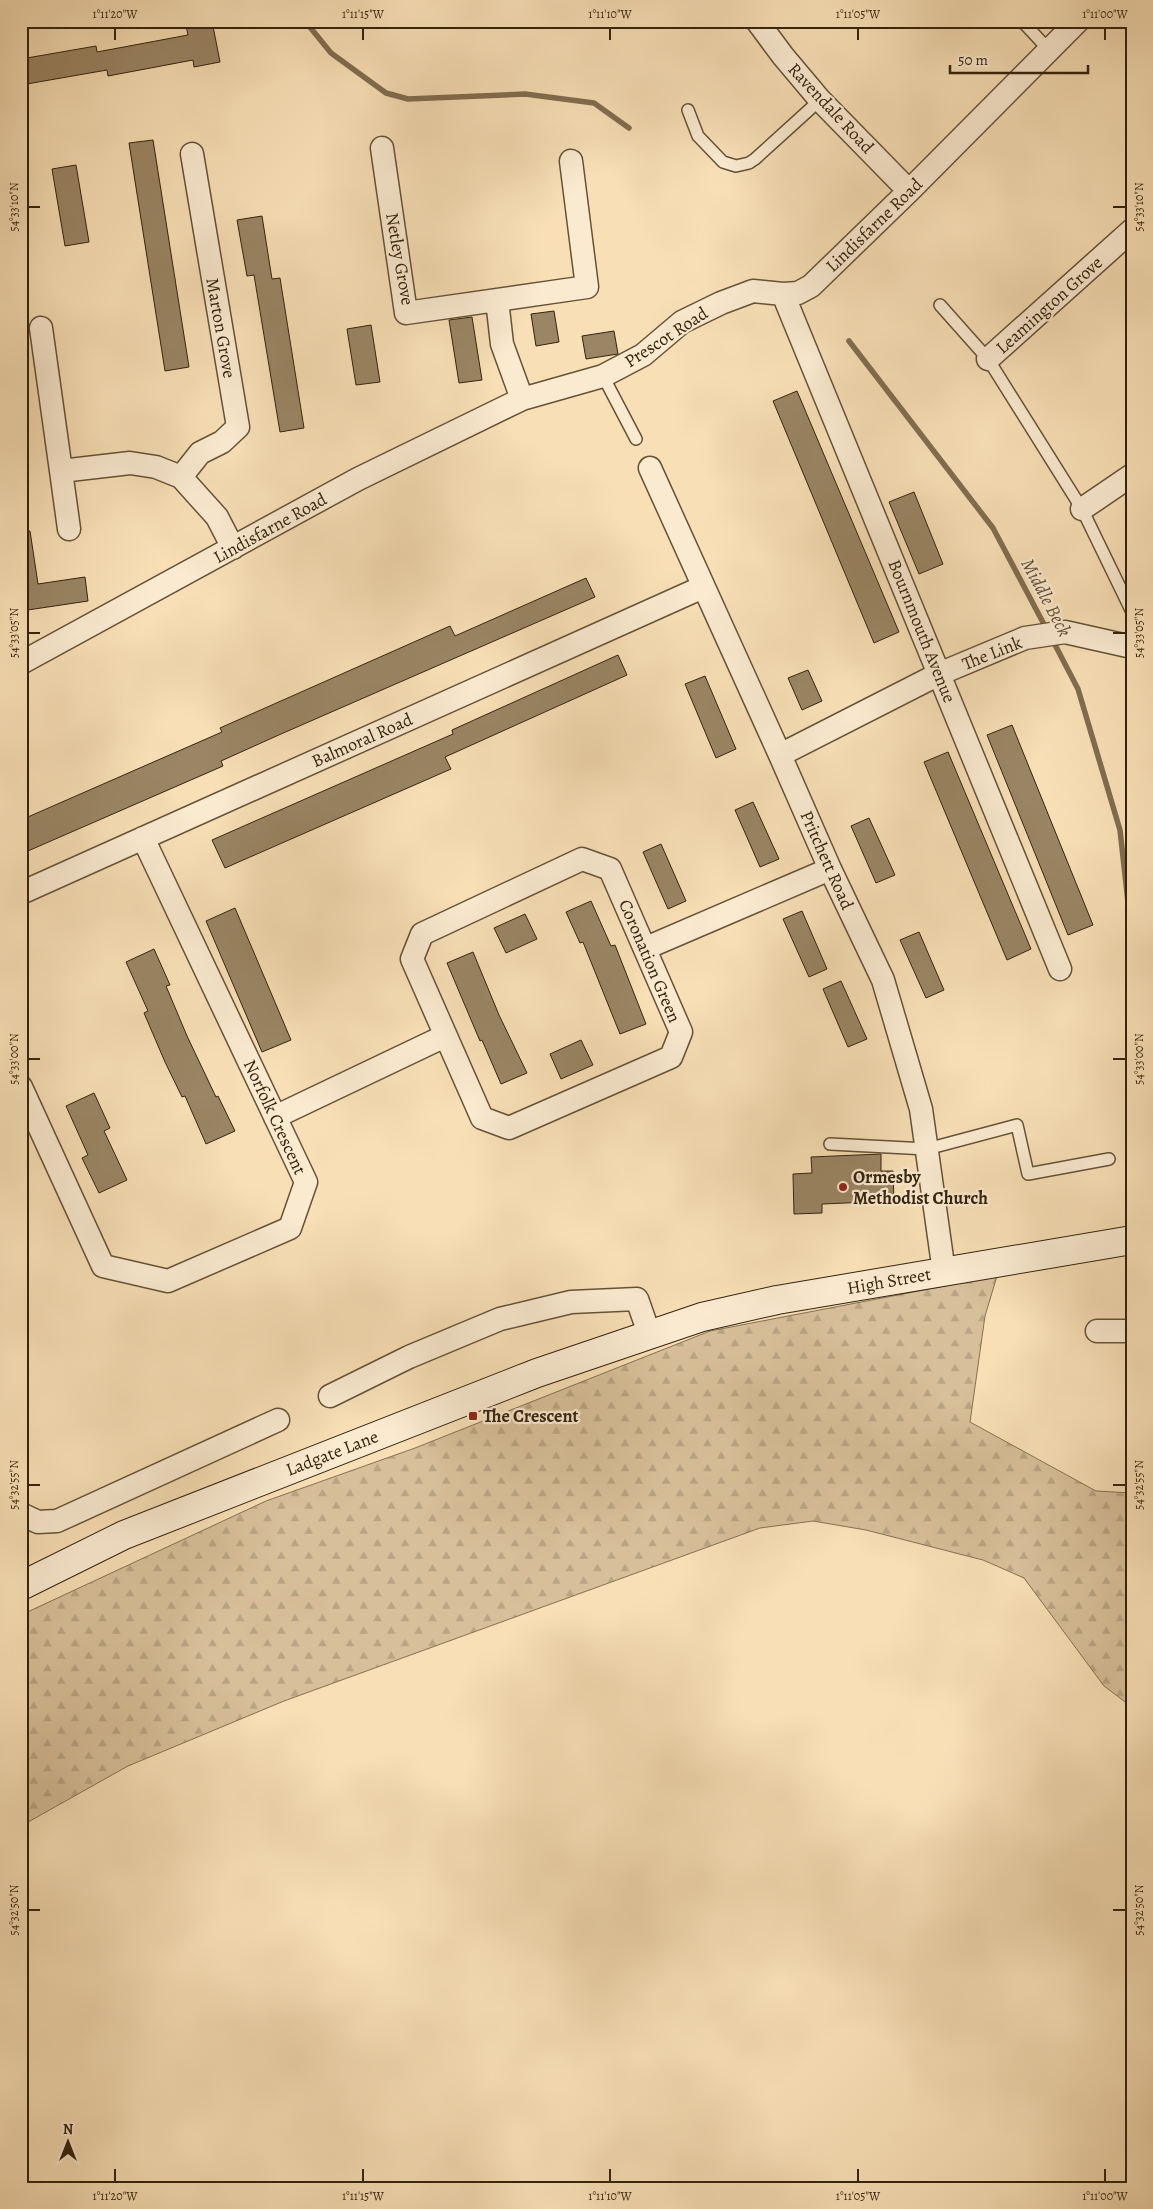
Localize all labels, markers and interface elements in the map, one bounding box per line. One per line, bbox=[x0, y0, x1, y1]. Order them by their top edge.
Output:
text: 1°11'20"W bbox=[93, 6, 138, 22]
text: 1°11'15"W bbox=[342, 6, 385, 22]
text: 1°11'10"W bbox=[588, 6, 632, 22]
text: 1°11'05"W bbox=[836, 6, 881, 22]
text: 1°11'00"W bbox=[1082, 6, 1129, 22]
scale bar bbox=[950, 42, 1088, 74]
text: 50 m bbox=[958, 50, 988, 70]
street label: Ravendale Road bbox=[783, 57, 880, 159]
street label: Lindisfarne Road bbox=[820, 172, 928, 277]
text: 54°33'10"N bbox=[6, 182, 22, 232]
text: 54°33'10"N bbox=[1131, 182, 1147, 232]
street label: Netley Grove bbox=[380, 211, 420, 307]
street label: Leamington Grove bbox=[991, 251, 1107, 359]
street label: Marton Grove bbox=[200, 276, 242, 380]
street label: Prescot Road bbox=[620, 301, 713, 373]
street label: Lindisfarne Road bbox=[209, 487, 331, 569]
water label: Middle Beck bbox=[1015, 554, 1078, 641]
street label: Bournmouth Avenue bbox=[882, 556, 962, 706]
text: 54°33'05"N bbox=[6, 608, 22, 658]
text: 54°33'05"N bbox=[1131, 608, 1147, 658]
street label: The Link bbox=[959, 630, 1025, 676]
street label: Balmoral Road bbox=[308, 707, 417, 773]
street label: Pritchett Road bbox=[795, 807, 860, 914]
street label: Coronation Green bbox=[613, 896, 687, 1026]
text: 54°33'00"N bbox=[6, 1033, 22, 1085]
text: 54°33'00"N bbox=[1131, 1033, 1147, 1085]
street label: Norfolk Crescent bbox=[238, 1056, 312, 1178]
place label: Ormesby Methodist Church bbox=[853, 1165, 988, 1210]
marker: Ormesby Methodist Church bbox=[837, 1181, 849, 1193]
street label: High Street bbox=[845, 1262, 933, 1300]
place label: The Crescent bbox=[483, 1404, 579, 1428]
marker: The Crescent bbox=[467, 1410, 479, 1422]
street label: Ladgate Lane bbox=[282, 1424, 382, 1482]
text: 54°32'55"N bbox=[6, 1460, 22, 1510]
text: 54°32'55"N bbox=[1131, 1460, 1147, 1510]
text: 54°32'50"N bbox=[6, 1884, 22, 1935]
text: 54°32'50"N bbox=[1131, 1884, 1147, 1935]
north arrow bbox=[42, 2116, 92, 2166]
text: N bbox=[63, 2120, 73, 2139]
text: 1°11'20"W bbox=[93, 2188, 138, 2204]
text: 1°11'15"W bbox=[342, 2188, 385, 2204]
text: 1°11'10"W bbox=[588, 2188, 632, 2204]
text: 1°11'05"W bbox=[836, 2188, 881, 2204]
text: 1°11'00"W bbox=[1082, 2188, 1129, 2204]

